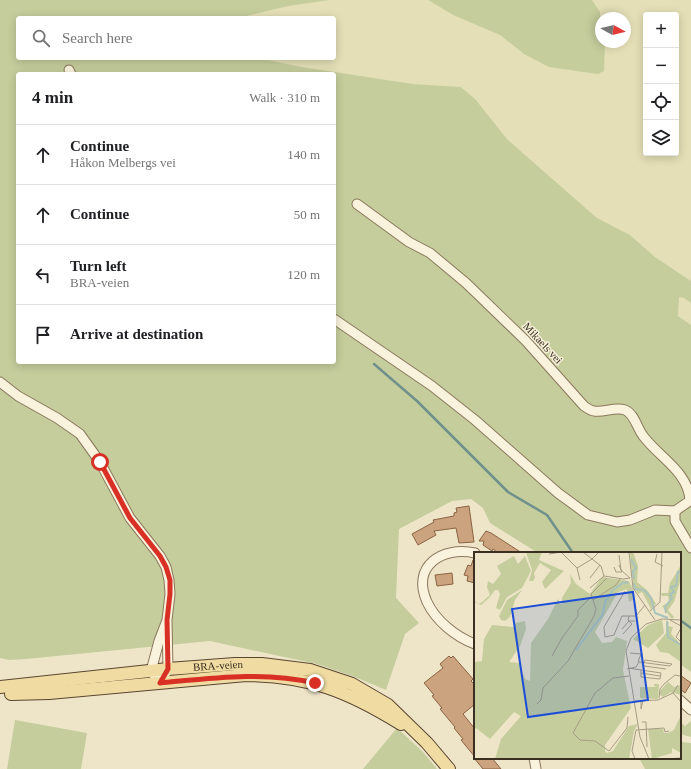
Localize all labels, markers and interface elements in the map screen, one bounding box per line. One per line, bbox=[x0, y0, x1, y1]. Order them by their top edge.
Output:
north arrow bbox=[595, 12, 631, 48]
map controls bbox=[643, 12, 679, 156]
button: + bbox=[643, 12, 679, 48]
search box bbox=[16, 16, 336, 60]
icon: search bbox=[30, 27, 52, 49]
text: Search here bbox=[62, 30, 132, 46]
button: − bbox=[643, 48, 679, 84]
button: locate bbox=[643, 84, 679, 120]
text: 4 min bbox=[32, 88, 73, 107]
text: Walk · 310 m bbox=[249, 90, 320, 105]
button: layers bbox=[643, 120, 679, 156]
text: Continue bbox=[70, 138, 129, 154]
icon: ahead bbox=[32, 144, 54, 166]
text: 140 m bbox=[287, 147, 320, 162]
text: Håkon Melbergs vei bbox=[70, 155, 176, 170]
icon: ahead bbox=[32, 204, 54, 226]
text: Continue bbox=[70, 206, 129, 222]
text: 50 m bbox=[294, 207, 320, 222]
text: Turn left bbox=[70, 258, 127, 274]
icon: left bbox=[32, 264, 54, 286]
text: 120 m bbox=[287, 267, 320, 282]
text: BRA-veien bbox=[70, 275, 129, 290]
street label: Mikaels vei bbox=[521, 320, 565, 366]
icon: arrive bbox=[32, 324, 54, 346]
text: Arrive at destination bbox=[70, 326, 203, 342]
route start bbox=[91, 453, 109, 471]
inset map bbox=[474, 552, 681, 759]
street label: BRA-veien bbox=[192, 658, 243, 673]
route end bbox=[306, 674, 324, 692]

